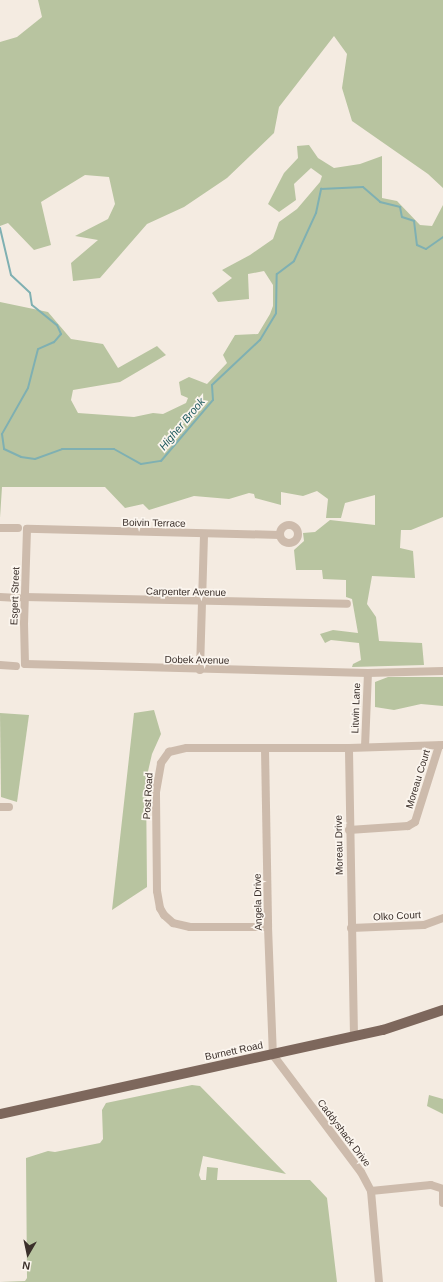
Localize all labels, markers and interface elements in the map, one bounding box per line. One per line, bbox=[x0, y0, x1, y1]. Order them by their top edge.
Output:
water label: Higher Brook bbox=[156, 395, 208, 453]
street label: Boivin Terrace bbox=[122, 516, 186, 530]
street label: Esgert Street bbox=[8, 567, 22, 625]
street label: Carpenter Avenue bbox=[145, 585, 227, 599]
street label: Dobek Avenue bbox=[164, 653, 230, 667]
street label: Litwin Lane bbox=[349, 683, 363, 733]
street label: Moreau Court bbox=[403, 748, 433, 810]
street label: Post Road bbox=[141, 772, 155, 820]
street label: Moreau Drive bbox=[332, 815, 346, 875]
street label: Angela Drive bbox=[252, 873, 264, 931]
street label: Olko Court bbox=[373, 909, 421, 923]
street label: Burnett Road bbox=[204, 1039, 264, 1063]
street label: Caddyshack Drive bbox=[315, 1097, 373, 1169]
north arrow bbox=[8, 1234, 48, 1274]
text: N bbox=[21, 1259, 31, 1272]

